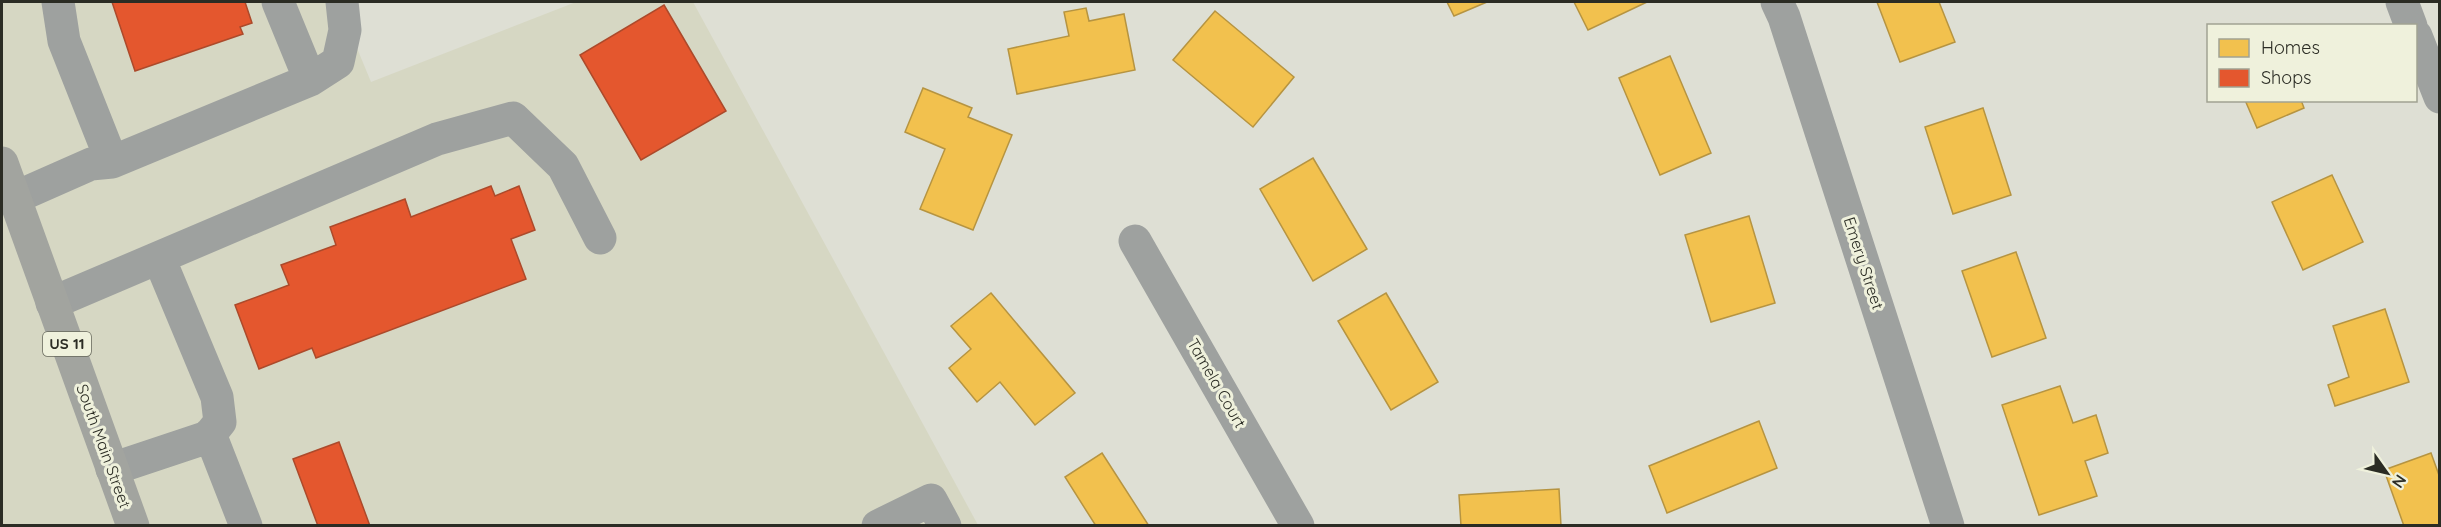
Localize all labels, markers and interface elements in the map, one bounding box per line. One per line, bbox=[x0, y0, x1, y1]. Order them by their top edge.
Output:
legend bbox=[2207, 24, 2417, 102]
text: Homes bbox=[2261, 36, 2320, 59]
text: Shops bbox=[2261, 66, 2312, 89]
street label: Emery Street bbox=[1840, 214, 1888, 312]
road number: US 11 bbox=[43, 332, 91, 356]
street label: Tamela Court bbox=[1183, 335, 1251, 431]
street label: South Main Street bbox=[72, 381, 136, 511]
north arrow bbox=[2357, 443, 2417, 503]
text: N bbox=[2388, 471, 2411, 492]

